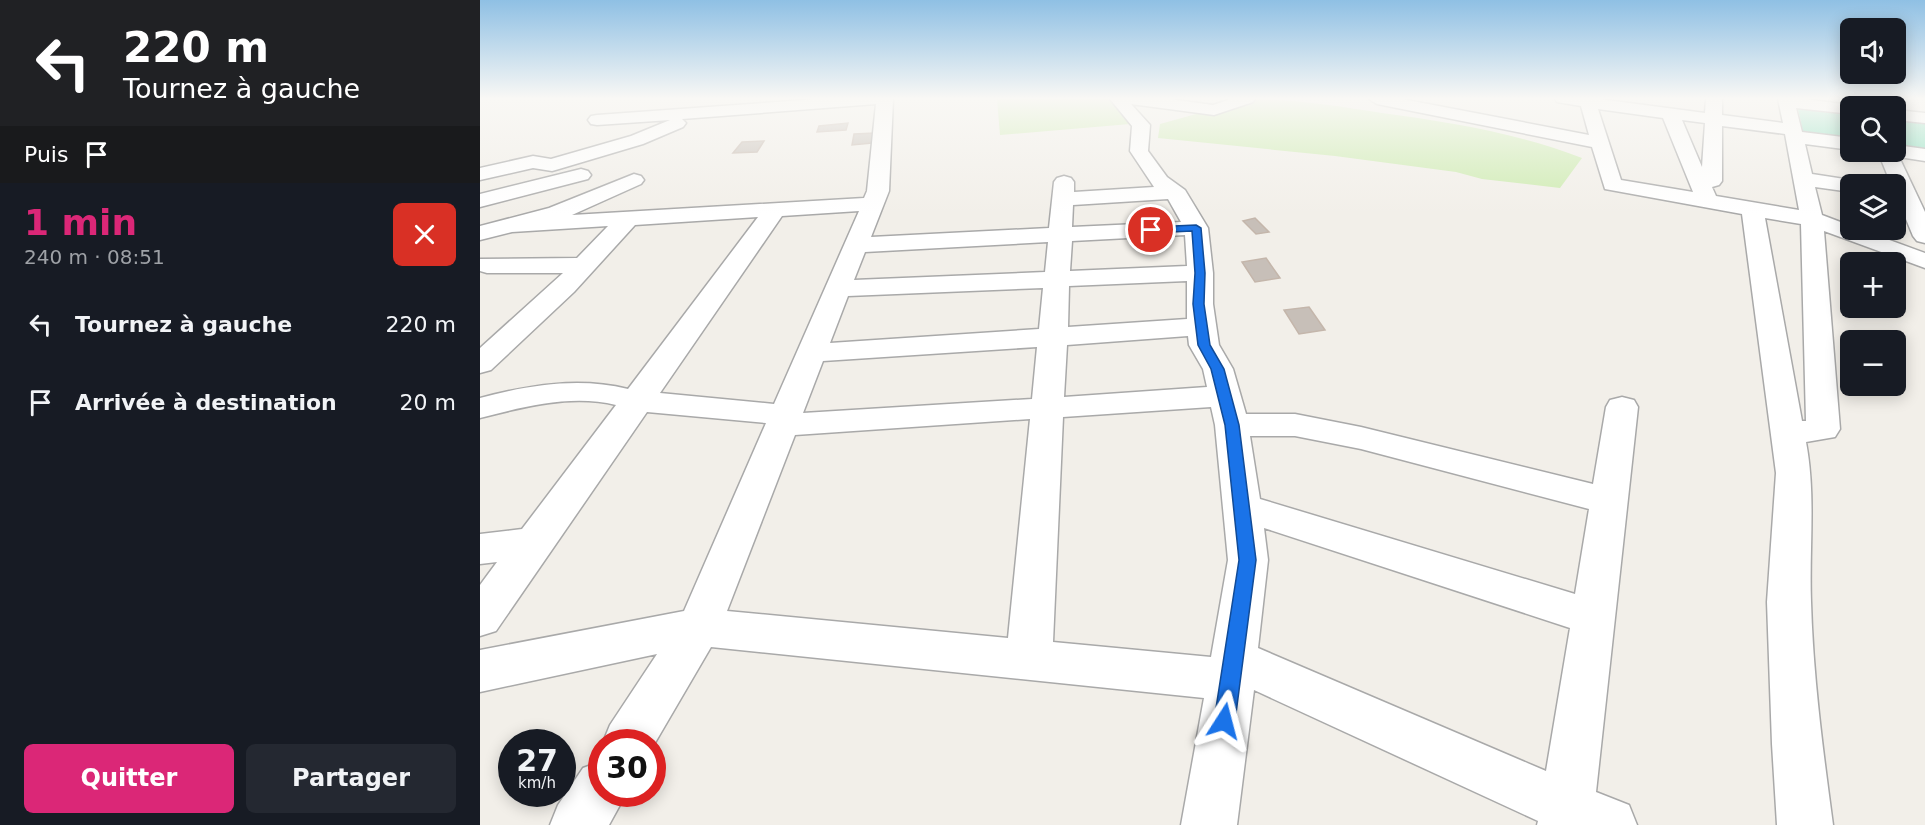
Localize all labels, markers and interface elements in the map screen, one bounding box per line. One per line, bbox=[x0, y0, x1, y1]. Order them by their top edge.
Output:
map controls bbox=[1840, 18, 1906, 396]
button: sound bbox=[1840, 18, 1906, 84]
text: 220 m bbox=[123, 23, 269, 72]
icon: left bbox=[24, 24, 102, 102]
text: Tournez à gauche bbox=[123, 73, 360, 104]
button: search bbox=[1840, 96, 1906, 162]
icon: arrive bbox=[80, 138, 113, 171]
text: Puis bbox=[24, 142, 68, 167]
button: layers bbox=[1840, 174, 1906, 240]
text: 1 min bbox=[24, 202, 137, 243]
button: close bbox=[393, 203, 456, 266]
pin bbox=[1125, 204, 1176, 255]
icon: arrive bbox=[1134, 213, 1167, 246]
text: 240 m · 08:51 bbox=[24, 245, 165, 269]
button: + bbox=[1840, 252, 1906, 318]
icon: left bbox=[24, 308, 57, 341]
text: Tournez à gauche bbox=[75, 312, 292, 337]
text: 220 m bbox=[386, 312, 456, 337]
button: − bbox=[1840, 330, 1906, 396]
icon: arrive bbox=[24, 386, 57, 419]
text: Arrivée à destination bbox=[75, 390, 337, 415]
text: 20 m bbox=[400, 390, 456, 415]
position arrow bbox=[1192, 689, 1256, 753]
speed limit sign: 30 bbox=[588, 729, 666, 807]
text: 27 bbox=[516, 743, 558, 778]
button: Quitter bbox=[24, 744, 234, 813]
button: Partager bbox=[246, 744, 456, 813]
text: km/h bbox=[518, 774, 556, 792]

